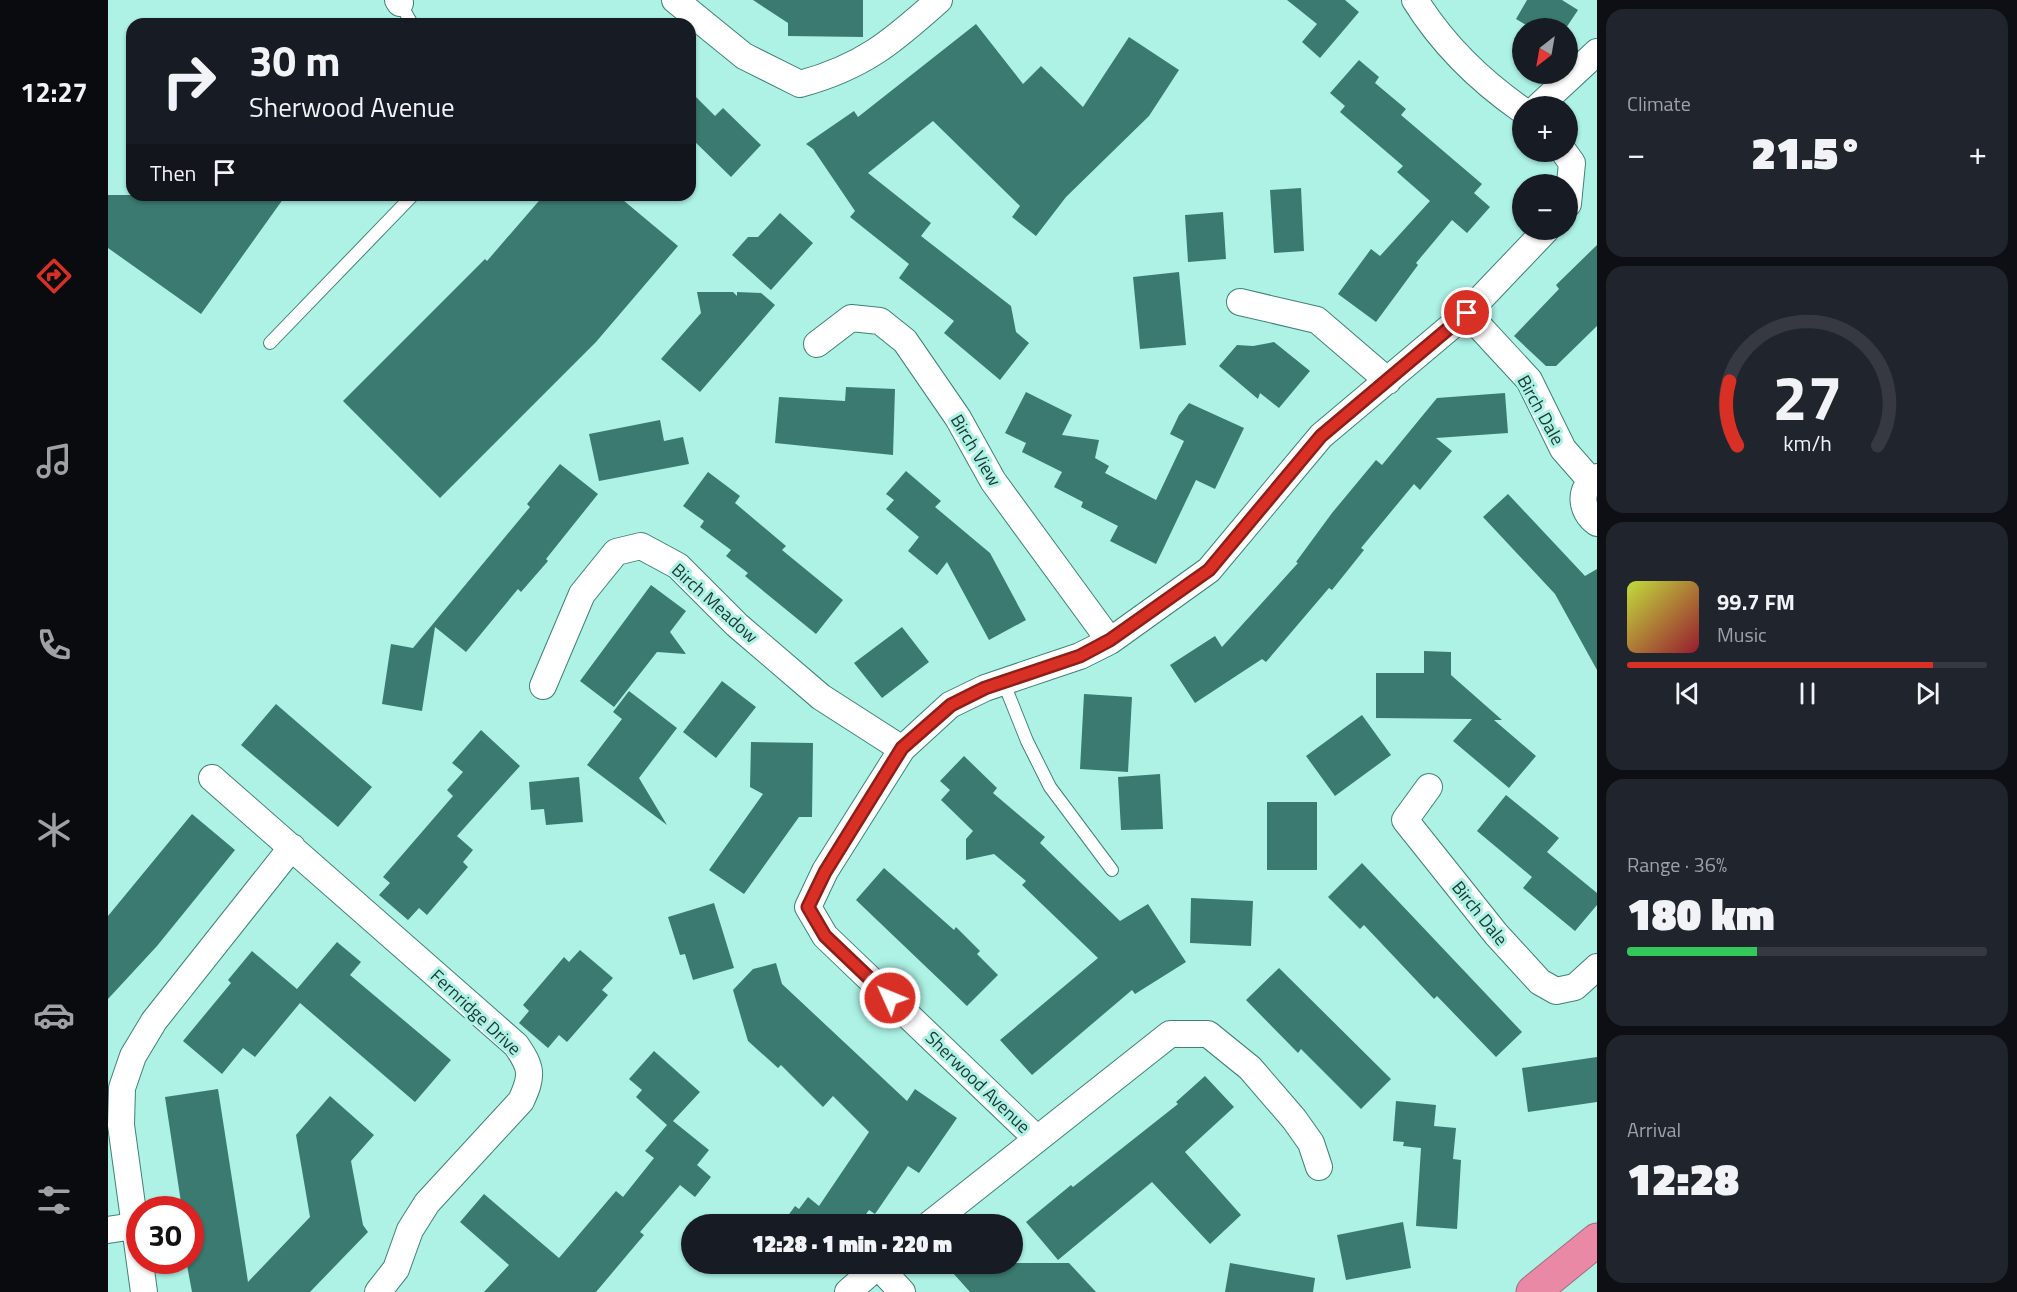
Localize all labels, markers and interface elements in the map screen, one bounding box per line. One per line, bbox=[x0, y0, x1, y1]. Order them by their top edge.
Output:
north arrow bbox=[1512, 18, 1578, 84]
map controls bbox=[1512, 18, 1578, 240]
text: 30 m bbox=[249, 28, 341, 92]
icon: right bbox=[150, 42, 228, 120]
text: 12:27 bbox=[20, 71, 88, 112]
text: Sherwood Avenue bbox=[249, 86, 455, 127]
text: Climate bbox=[1627, 88, 1691, 119]
button: + bbox=[1512, 96, 1578, 162]
text: 21.5° bbox=[1751, 118, 1863, 186]
text: − bbox=[1627, 128, 1645, 178]
text: + bbox=[1969, 128, 1987, 178]
text: Then bbox=[150, 156, 196, 190]
icon: arrive bbox=[208, 156, 241, 189]
button: − bbox=[1512, 174, 1578, 240]
icon: directions bbox=[33, 255, 75, 297]
pin bbox=[1441, 287, 1492, 338]
icon: arrive bbox=[1450, 296, 1483, 329]
text: 27 bbox=[1772, 350, 1842, 445]
street label: Birch Dale bbox=[1511, 370, 1571, 450]
street label: Birch View bbox=[944, 409, 1008, 491]
text: km/h bbox=[1783, 428, 1831, 460]
icon: music bbox=[33, 440, 75, 482]
street label: Birch Meadow bbox=[666, 557, 765, 649]
text: 99.7 FM bbox=[1717, 585, 1795, 619]
text: Music bbox=[1717, 619, 1767, 650]
icon: phone bbox=[33, 624, 75, 666]
icon: previous bbox=[1671, 677, 1704, 710]
icon: pause bbox=[1791, 677, 1824, 710]
icon: next bbox=[1911, 677, 1944, 710]
icon: climate bbox=[33, 809, 75, 851]
text: Range · 36% bbox=[1627, 849, 1727, 880]
street label: Birch Dale bbox=[1445, 875, 1515, 951]
text: 180 km bbox=[1627, 879, 1775, 947]
street label: Fernridge Drive bbox=[425, 963, 527, 1061]
position arrow bbox=[858, 966, 922, 1030]
icon: car bbox=[33, 994, 75, 1036]
street label: Sherwood Avenue bbox=[919, 1025, 1037, 1139]
text: Arrival bbox=[1627, 1114, 1681, 1145]
text: 12:28 bbox=[1627, 1144, 1739, 1212]
icon: filters bbox=[33, 1179, 75, 1221]
speed limit sign: 30 bbox=[126, 1196, 204, 1274]
text: 12:28 · 1 min · 220 m bbox=[752, 1227, 952, 1261]

